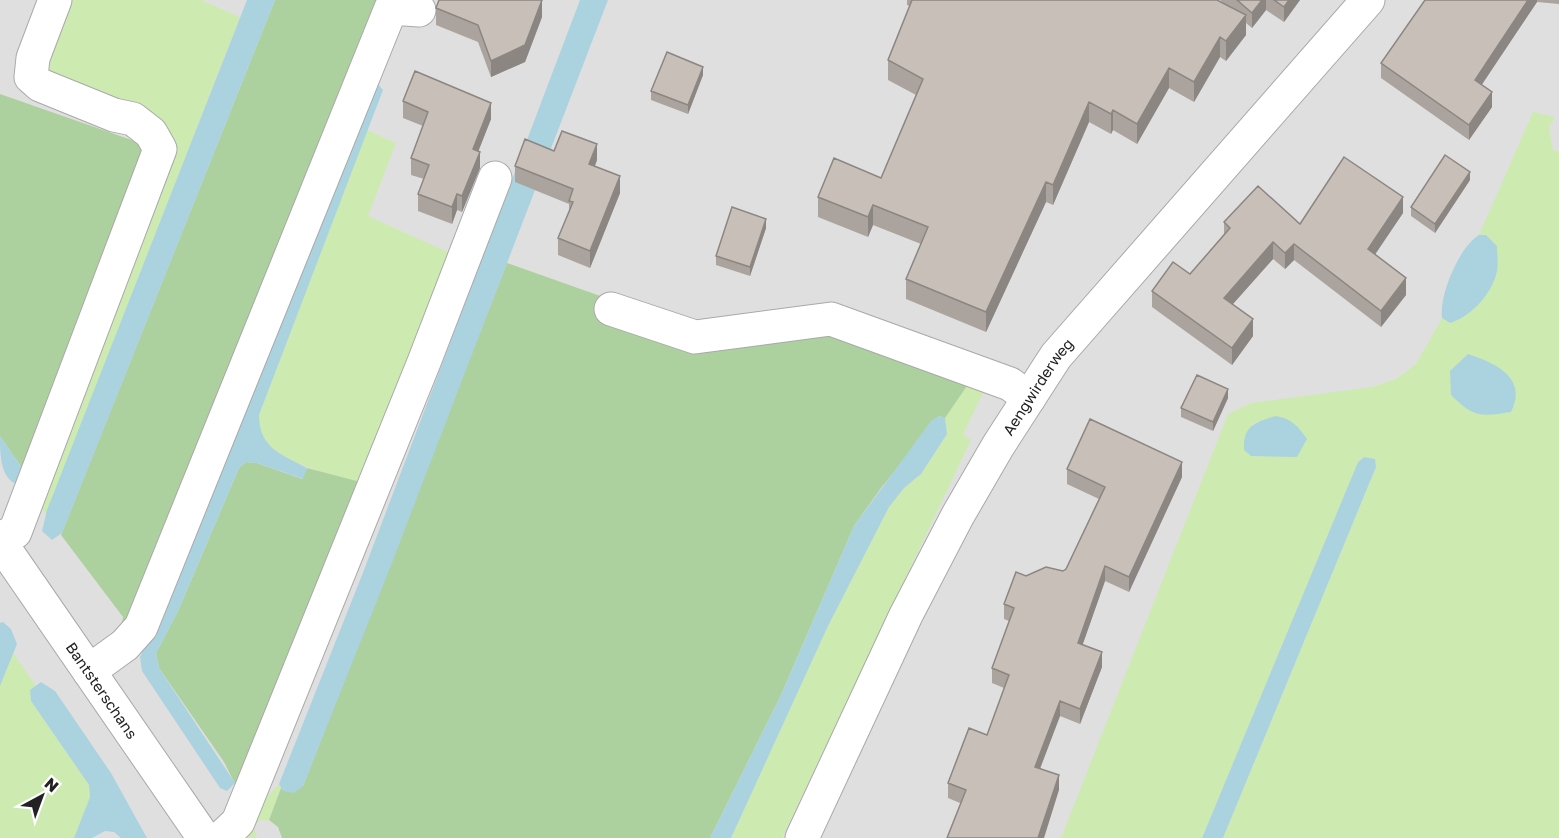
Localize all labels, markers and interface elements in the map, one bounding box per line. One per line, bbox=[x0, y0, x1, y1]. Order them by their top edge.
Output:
street label: Aengwirderweg bbox=[999, 334, 1077, 438]
street label: Bantsterschans bbox=[63, 638, 142, 742]
north arrow bbox=[12, 766, 72, 826]
text: N bbox=[41, 773, 63, 796]

